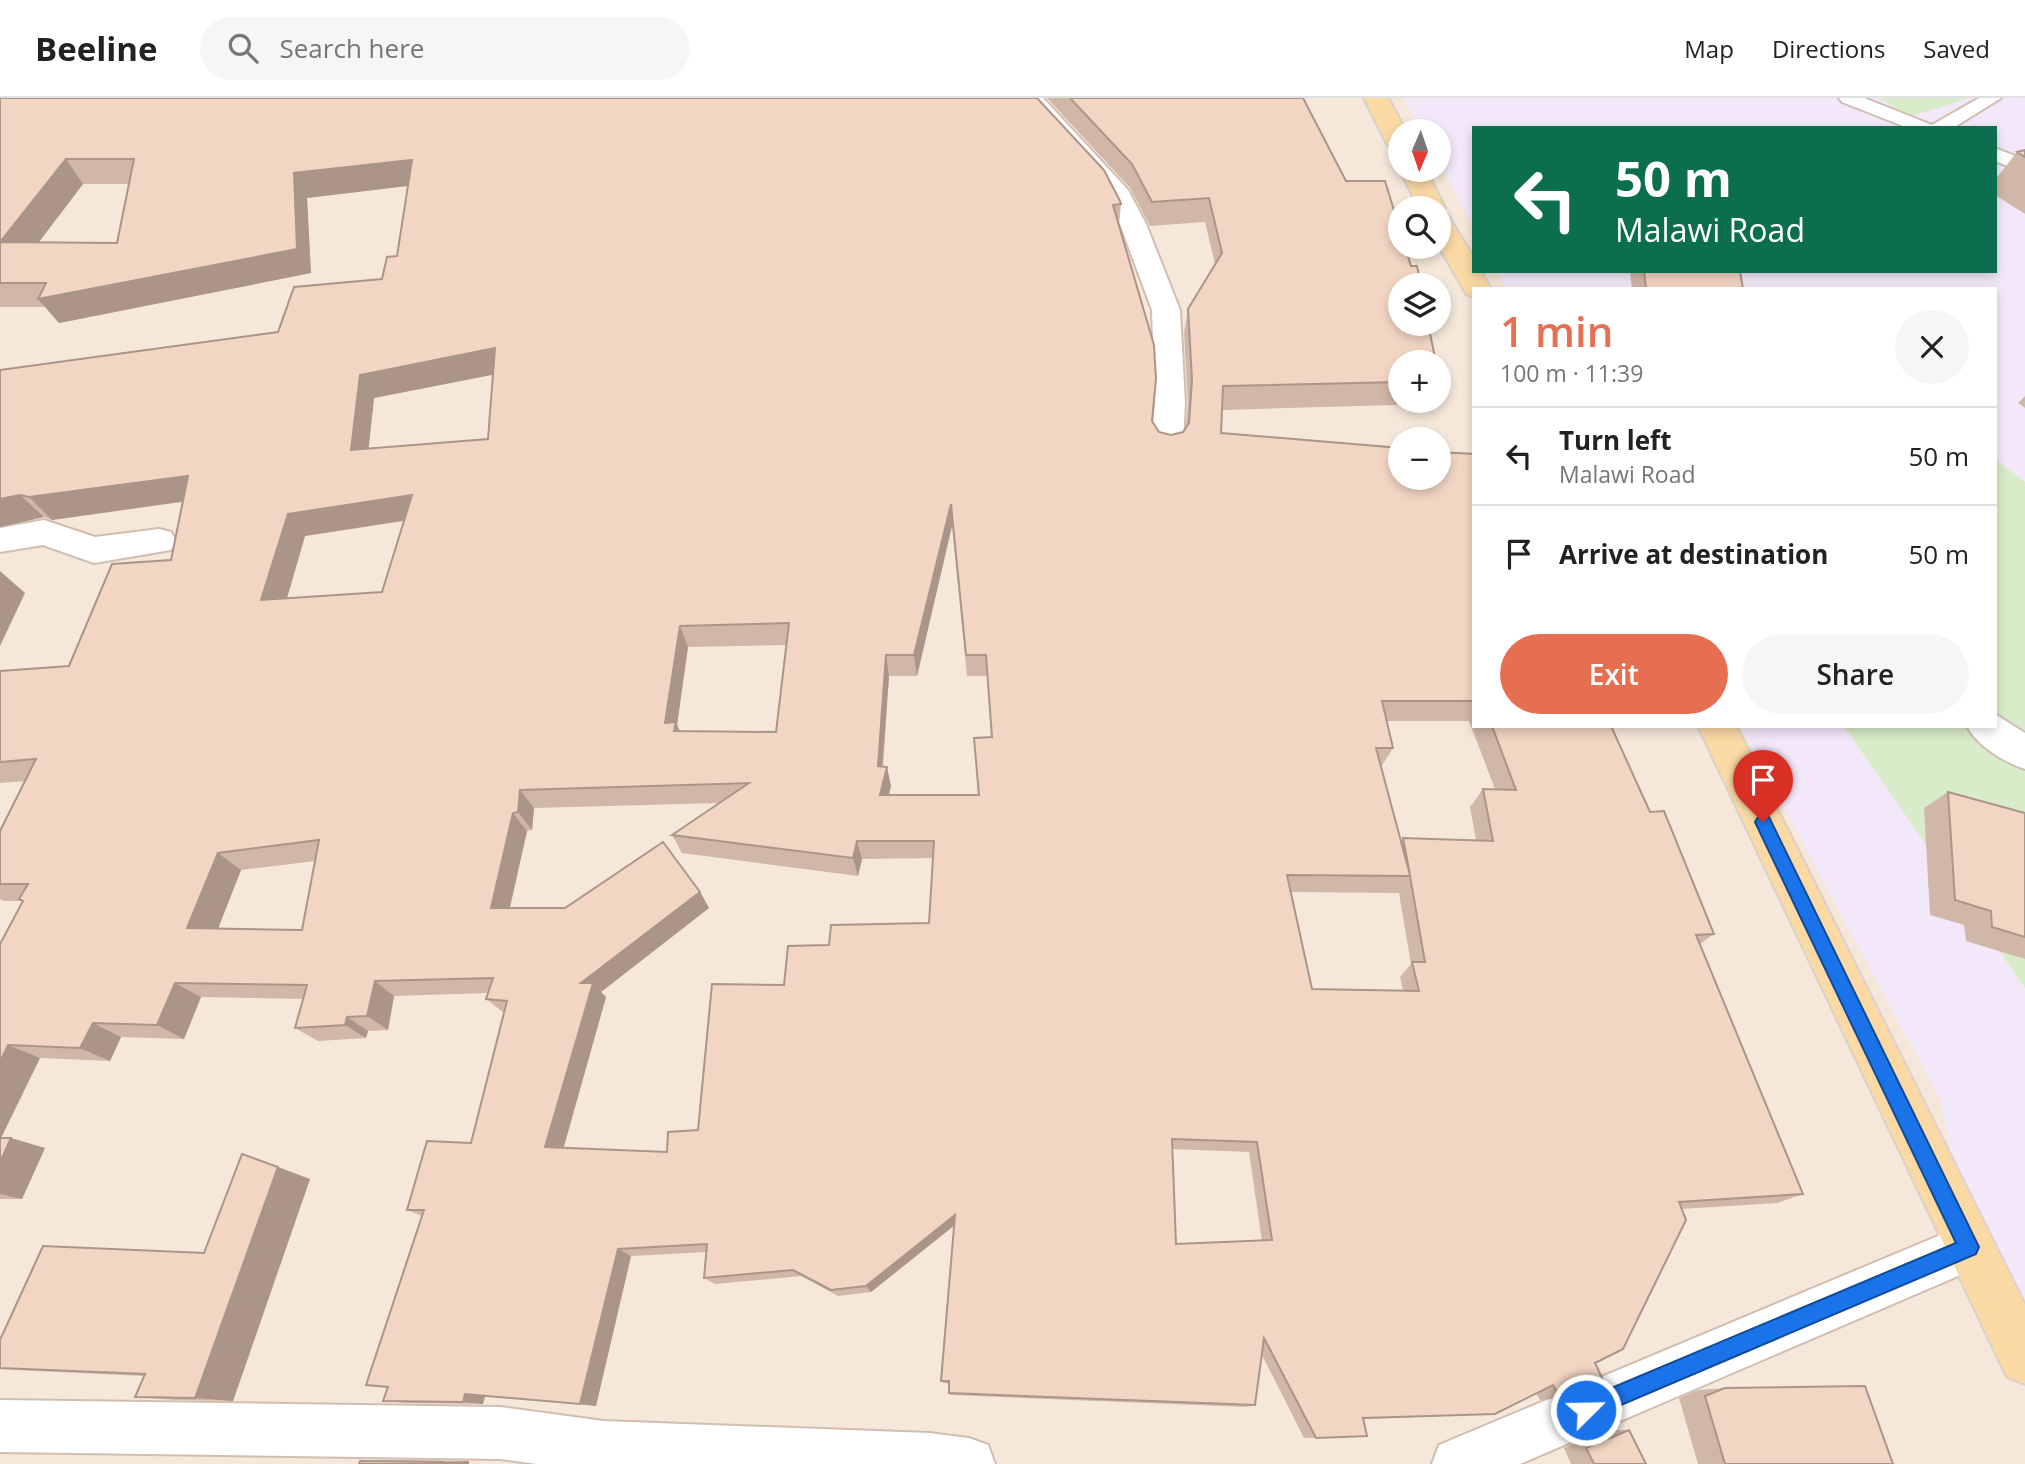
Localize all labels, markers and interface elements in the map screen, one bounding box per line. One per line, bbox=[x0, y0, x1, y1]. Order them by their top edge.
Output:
search box bbox=[200, 17, 690, 80]
text: Beeline bbox=[35, 26, 158, 71]
icon: search bbox=[224, 29, 262, 67]
text: Search here bbox=[280, 30, 424, 66]
text: Map bbox=[1684, 32, 1734, 65]
text: Directions bbox=[1772, 32, 1885, 65]
text: Saved bbox=[1923, 32, 1990, 65]
north arrow bbox=[1388, 119, 1451, 182]
map controls bbox=[1388, 119, 1451, 490]
text: 50 m bbox=[1615, 145, 1732, 211]
icon: left bbox=[1500, 154, 1591, 245]
button: search bbox=[1388, 196, 1451, 259]
text: Malawi Road bbox=[1615, 208, 1805, 251]
button: layers bbox=[1388, 273, 1451, 336]
text: 1 min bbox=[1500, 302, 1613, 359]
button: close bbox=[1895, 310, 1969, 384]
button: + bbox=[1388, 350, 1451, 413]
text: 100 m · 11:39 bbox=[1500, 357, 1643, 389]
text: Turn left bbox=[1559, 422, 1671, 458]
button: − bbox=[1388, 427, 1451, 490]
icon: left bbox=[1500, 437, 1538, 475]
text: 50 m bbox=[1908, 438, 1969, 474]
text: Malawi Road bbox=[1559, 458, 1696, 490]
icon: arrive bbox=[1500, 535, 1538, 573]
text: Arrive at destination bbox=[1559, 536, 1828, 572]
text: 50 m bbox=[1908, 536, 1969, 572]
button: Exit bbox=[1500, 634, 1728, 714]
button: Share bbox=[1742, 634, 1969, 714]
pin bbox=[1733, 750, 1793, 822]
icon: arrive bbox=[1744, 761, 1782, 799]
position arrow bbox=[1549, 1373, 1623, 1447]

